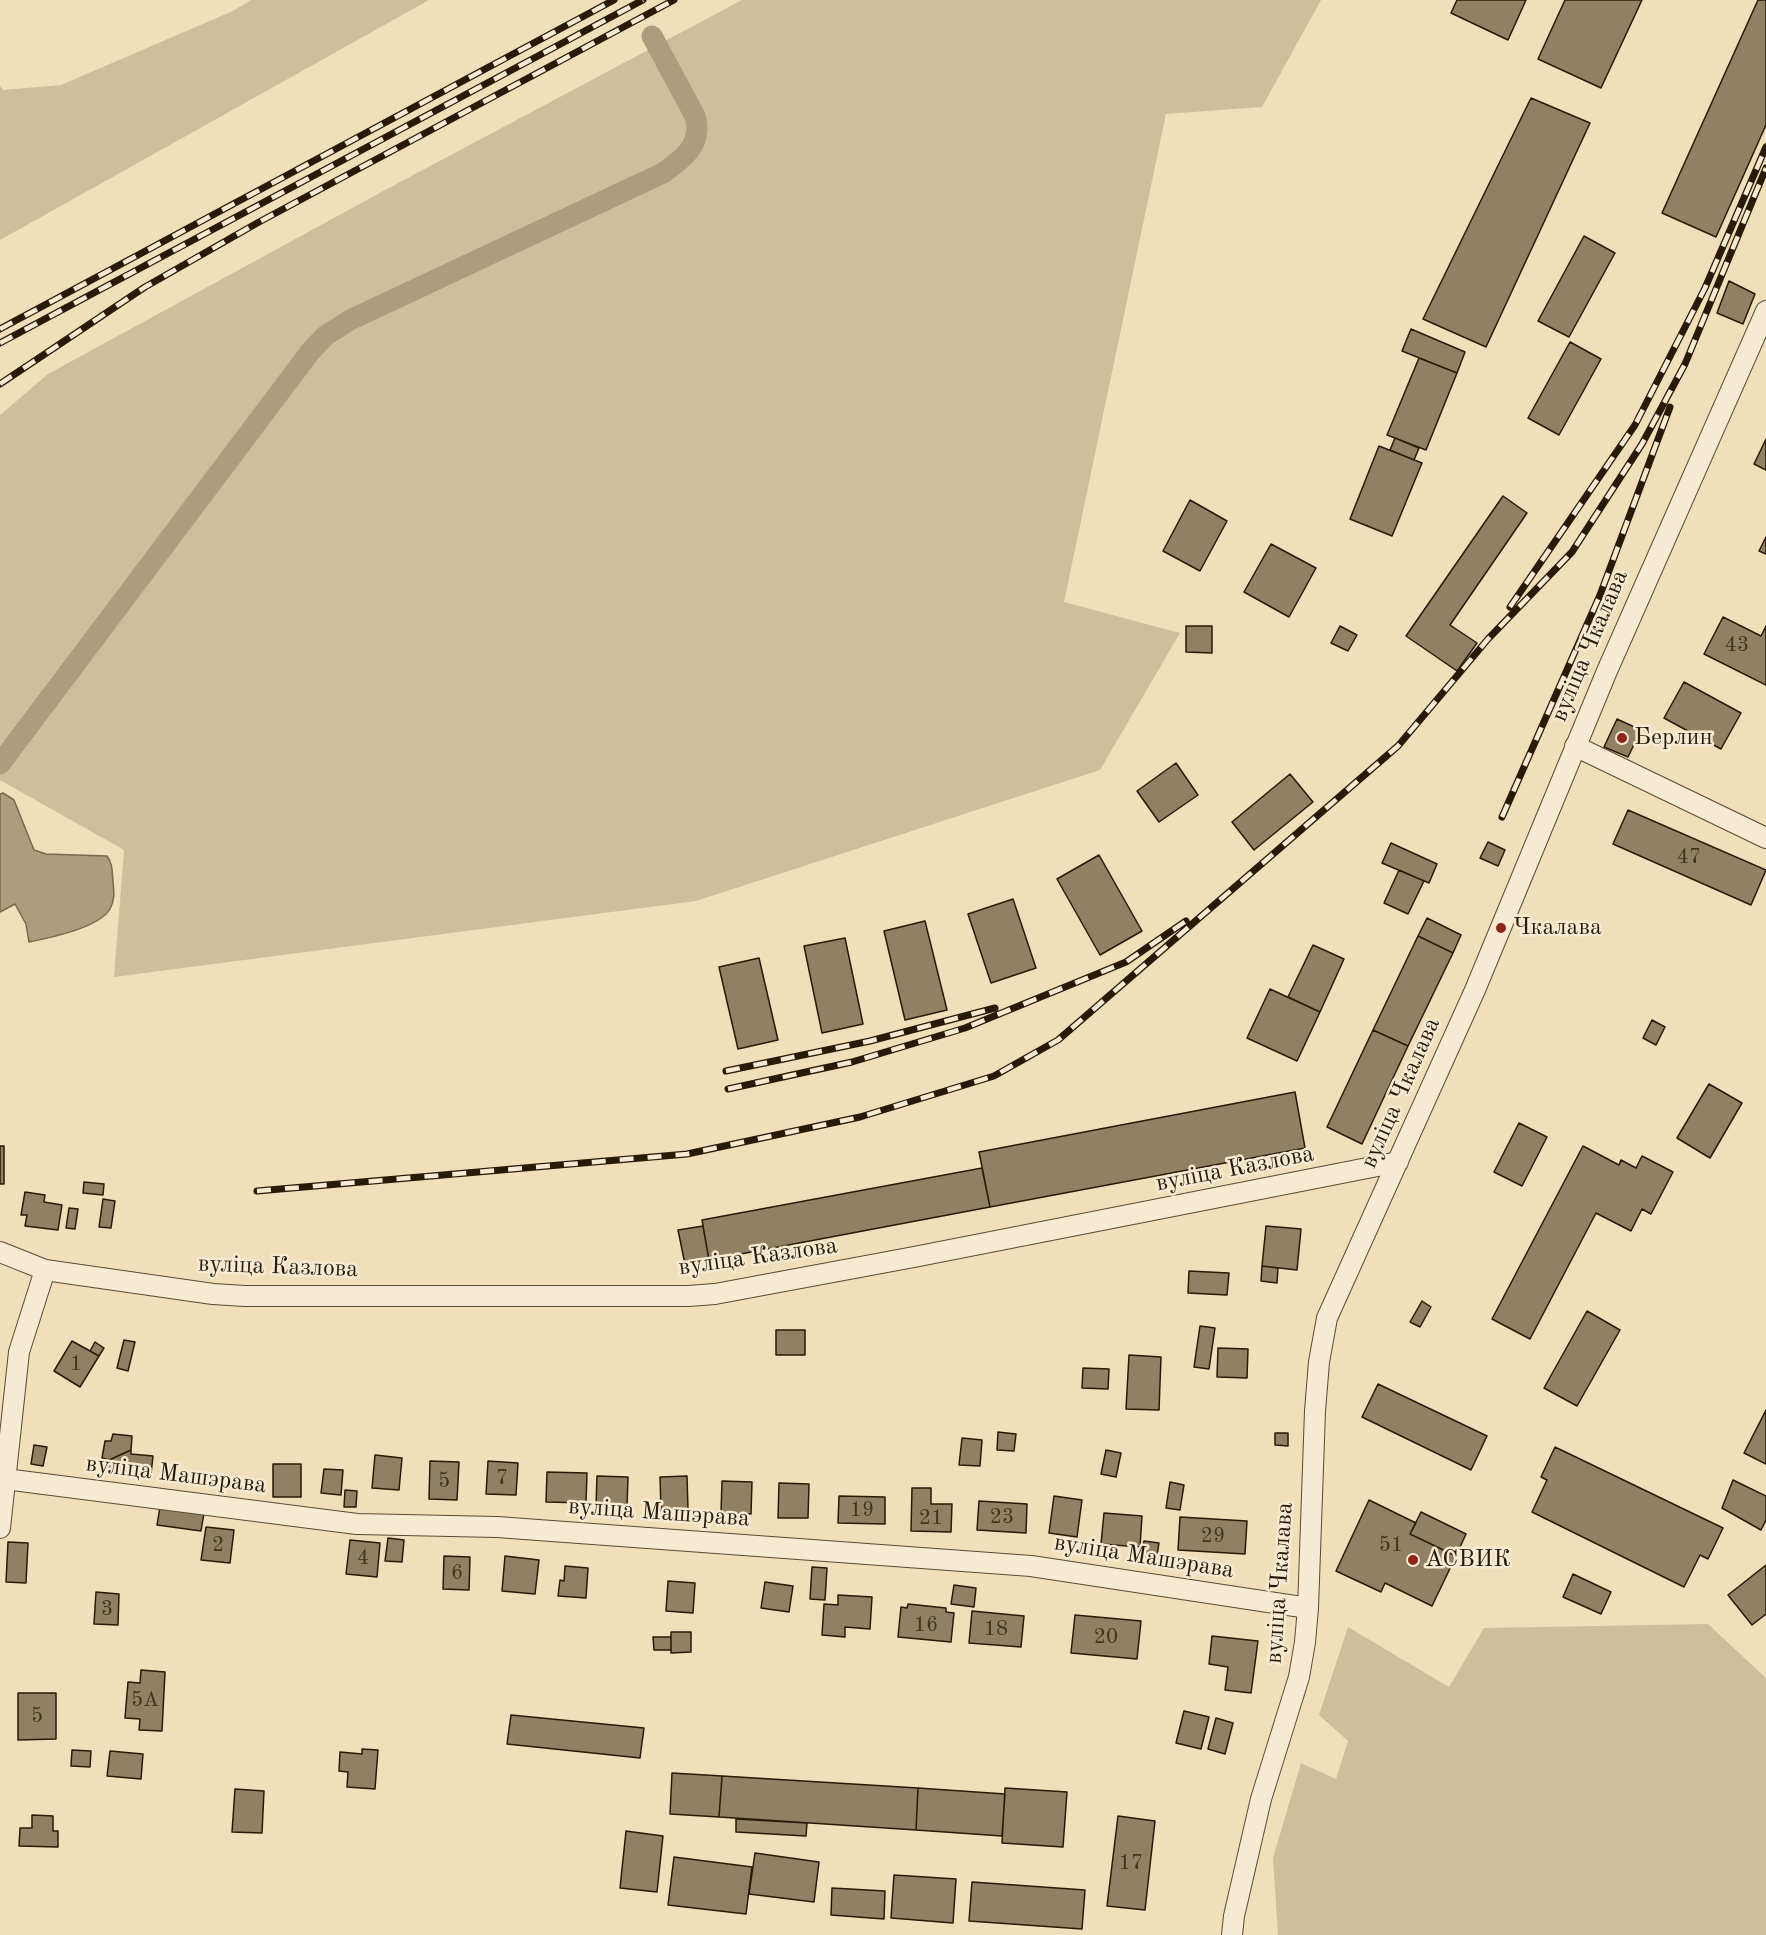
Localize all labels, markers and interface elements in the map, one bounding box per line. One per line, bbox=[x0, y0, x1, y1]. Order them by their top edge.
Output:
street label: вуліца Чкалава bbox=[1545, 566, 1635, 726]
house number: 43 bbox=[1725, 632, 1749, 658]
place label: Берлин bbox=[1634, 724, 1713, 752]
marker: Берлин bbox=[1615, 731, 1629, 745]
house number: 47 bbox=[1677, 844, 1701, 870]
place label: Чкалава bbox=[1513, 914, 1602, 942]
marker: Чкалава bbox=[1494, 921, 1508, 935]
street label: вуліца Чкалава bbox=[1355, 1013, 1447, 1173]
street label: вуліца Казлова bbox=[1154, 1140, 1316, 1198]
street label: вуліца Казлова bbox=[677, 1232, 839, 1282]
street label: вуліца Казлова bbox=[197, 1250, 359, 1284]
house number: 1 bbox=[70, 1351, 82, 1377]
street label: вуліца Машэрава bbox=[84, 1450, 268, 1500]
house number: 7 bbox=[496, 1465, 508, 1491]
house number: 5 bbox=[438, 1468, 450, 1494]
street label: вуліца Машэрава bbox=[567, 1492, 751, 1534]
house number: 19 bbox=[850, 1497, 874, 1523]
street label: вуліца Чкалава bbox=[1260, 1501, 1300, 1665]
house number: 23 bbox=[990, 1504, 1014, 1530]
house number: 21 bbox=[919, 1505, 943, 1531]
house number: 29 bbox=[1201, 1523, 1225, 1549]
street label: вуліца Машэрава bbox=[1052, 1529, 1236, 1585]
house number: 2 bbox=[212, 1532, 224, 1558]
house number: 51 bbox=[1379, 1532, 1403, 1558]
house number: 4 bbox=[357, 1545, 369, 1571]
place label: АСВИК bbox=[1425, 1546, 1511, 1574]
marker: АСВИК bbox=[1406, 1553, 1420, 1567]
house number: 6 bbox=[451, 1560, 463, 1586]
house number: 3 bbox=[101, 1596, 113, 1622]
house number: 16 bbox=[914, 1612, 938, 1638]
house number: 18 bbox=[984, 1616, 1008, 1642]
house number: 20 bbox=[1094, 1624, 1118, 1650]
house number: 5А bbox=[131, 1687, 159, 1713]
house number: 5 bbox=[31, 1703, 43, 1729]
house number: 17 bbox=[1119, 1850, 1143, 1876]

